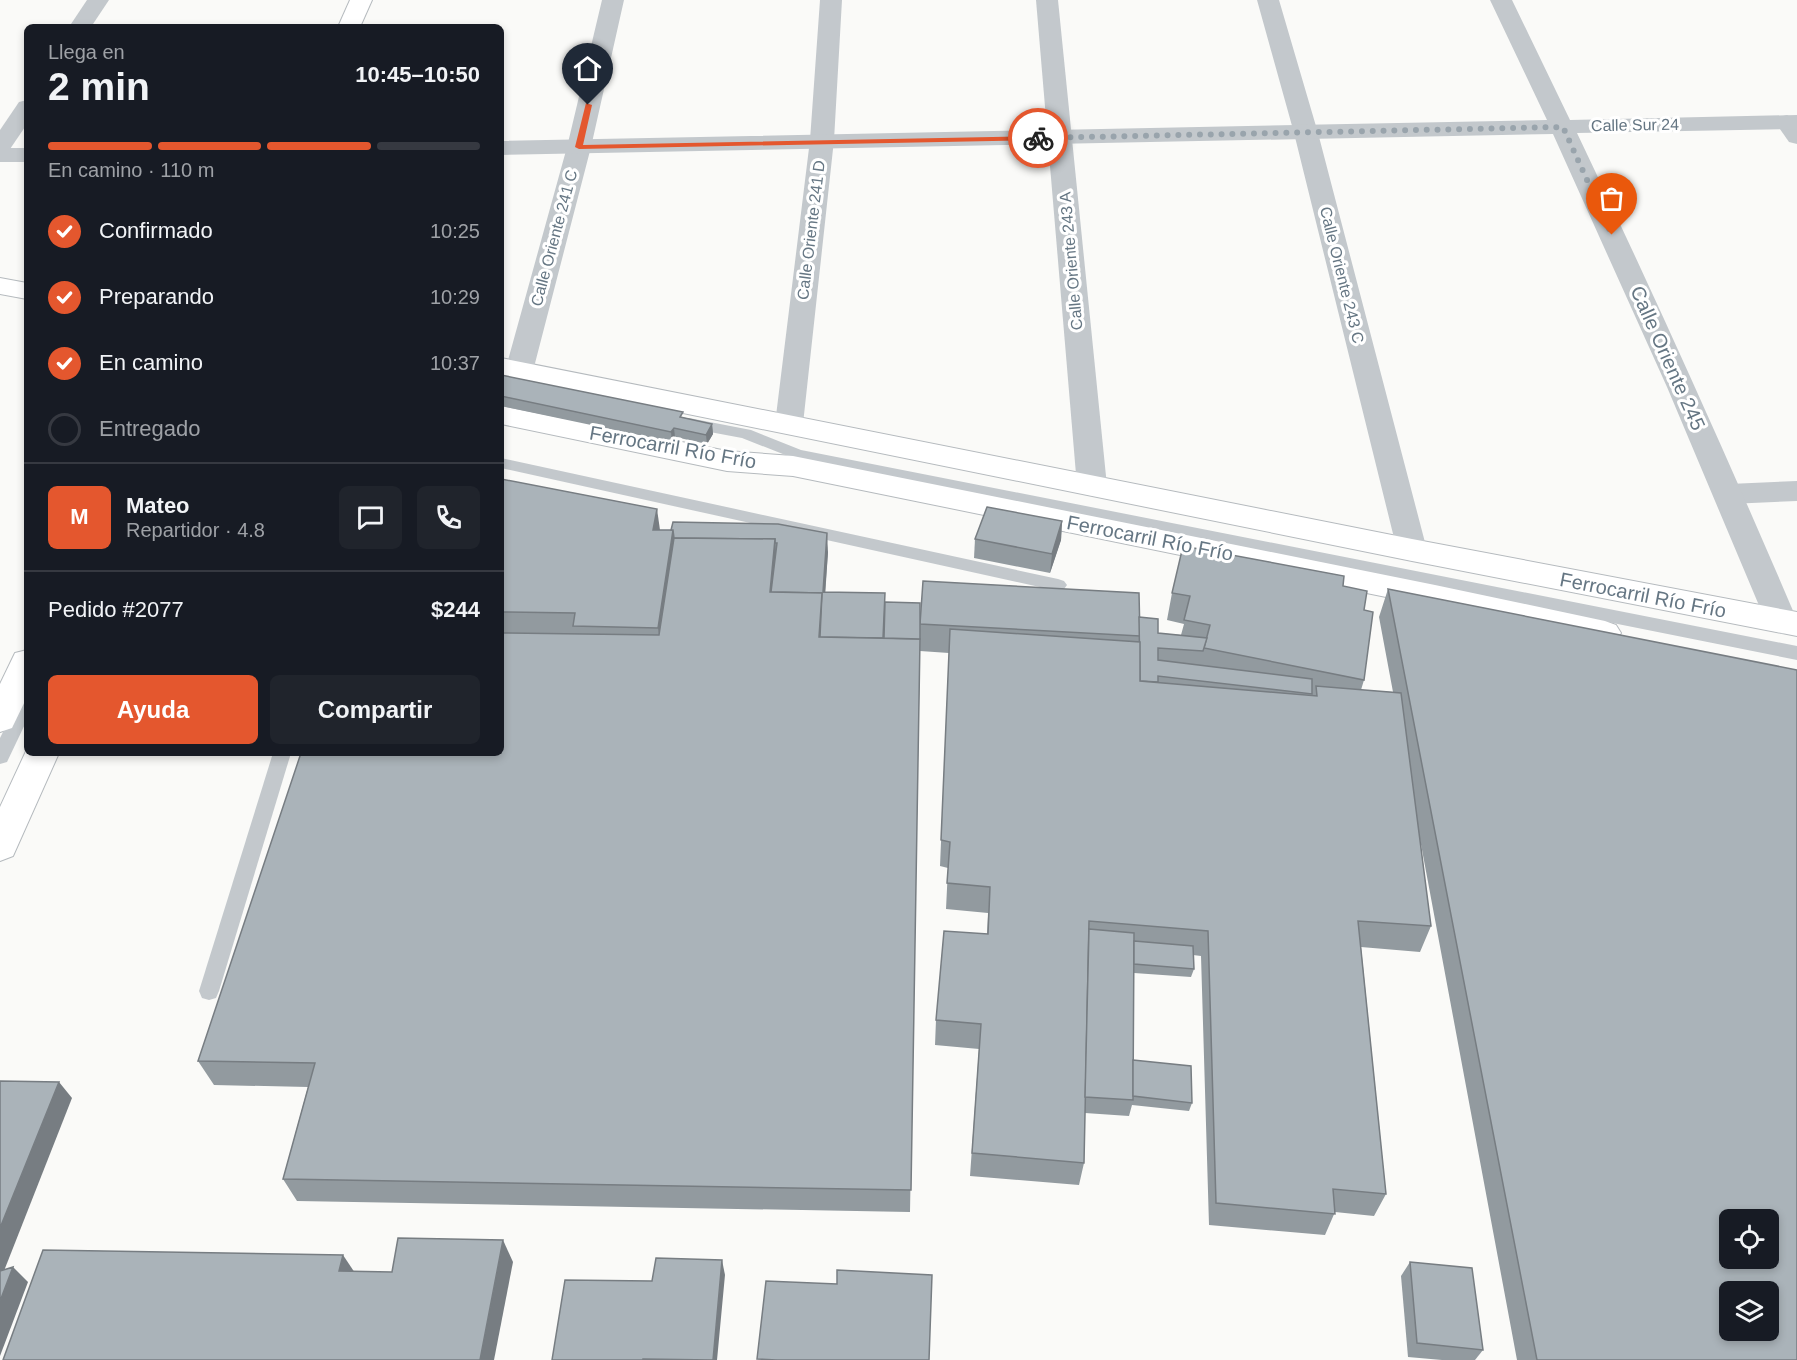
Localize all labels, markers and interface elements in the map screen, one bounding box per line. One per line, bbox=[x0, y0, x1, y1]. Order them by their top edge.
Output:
text: Llega en bbox=[48, 41, 125, 63]
pin bbox=[562, 43, 613, 105]
icon: home bbox=[571, 52, 604, 85]
text: 10:45–10:50 bbox=[355, 62, 480, 87]
text: 2 min bbox=[48, 65, 150, 108]
courier bbox=[1008, 108, 1068, 168]
street label: Calle Sur 24 bbox=[1591, 116, 1679, 134]
icon: bike bbox=[1022, 122, 1055, 155]
text: En camino · 110 m bbox=[48, 159, 214, 181]
street label: Calle Oriente 241 D bbox=[794, 159, 828, 301]
street label: Calle Oriente 241 C bbox=[528, 168, 580, 308]
pin bbox=[1586, 173, 1637, 235]
icon: bag bbox=[1595, 182, 1628, 215]
street label: Calle Oriente 243 A bbox=[1056, 191, 1086, 331]
street label: Calle Oriente 243 C bbox=[1317, 205, 1367, 345]
icon: check bbox=[48, 215, 81, 248]
text: Confirmado bbox=[99, 218, 213, 243]
text: 10:25 bbox=[430, 220, 480, 242]
icon: check bbox=[48, 281, 81, 314]
street label: Calle Oriente 245 bbox=[1626, 282, 1710, 434]
text: Preparando bbox=[99, 284, 214, 309]
text: 10:29 bbox=[430, 286, 480, 308]
icon: check bbox=[48, 347, 81, 380]
text: En camino bbox=[99, 350, 203, 375]
text: 10:37 bbox=[430, 352, 480, 374]
text: Entregado bbox=[99, 416, 201, 441]
street label: Ferrocarril Río Frío bbox=[588, 422, 758, 472]
button: chat bbox=[339, 486, 402, 549]
button: phone bbox=[417, 486, 480, 549]
text: Mateo bbox=[126, 493, 190, 518]
text: M bbox=[70, 504, 89, 529]
street label: Ferrocarril Río Frío bbox=[1065, 511, 1235, 565]
text: Repartidor · 4.8 bbox=[126, 519, 265, 541]
street label: Ferrocarril Río Frío bbox=[1558, 568, 1728, 622]
text: Pedido #2077 bbox=[48, 597, 184, 622]
text: $244 bbox=[431, 597, 480, 622]
button: Ayuda bbox=[48, 675, 258, 744]
button: Compartir bbox=[270, 675, 480, 744]
map controls bbox=[1719, 1209, 1779, 1341]
button: locate bbox=[1719, 1209, 1779, 1269]
button: layers bbox=[1719, 1281, 1779, 1341]

